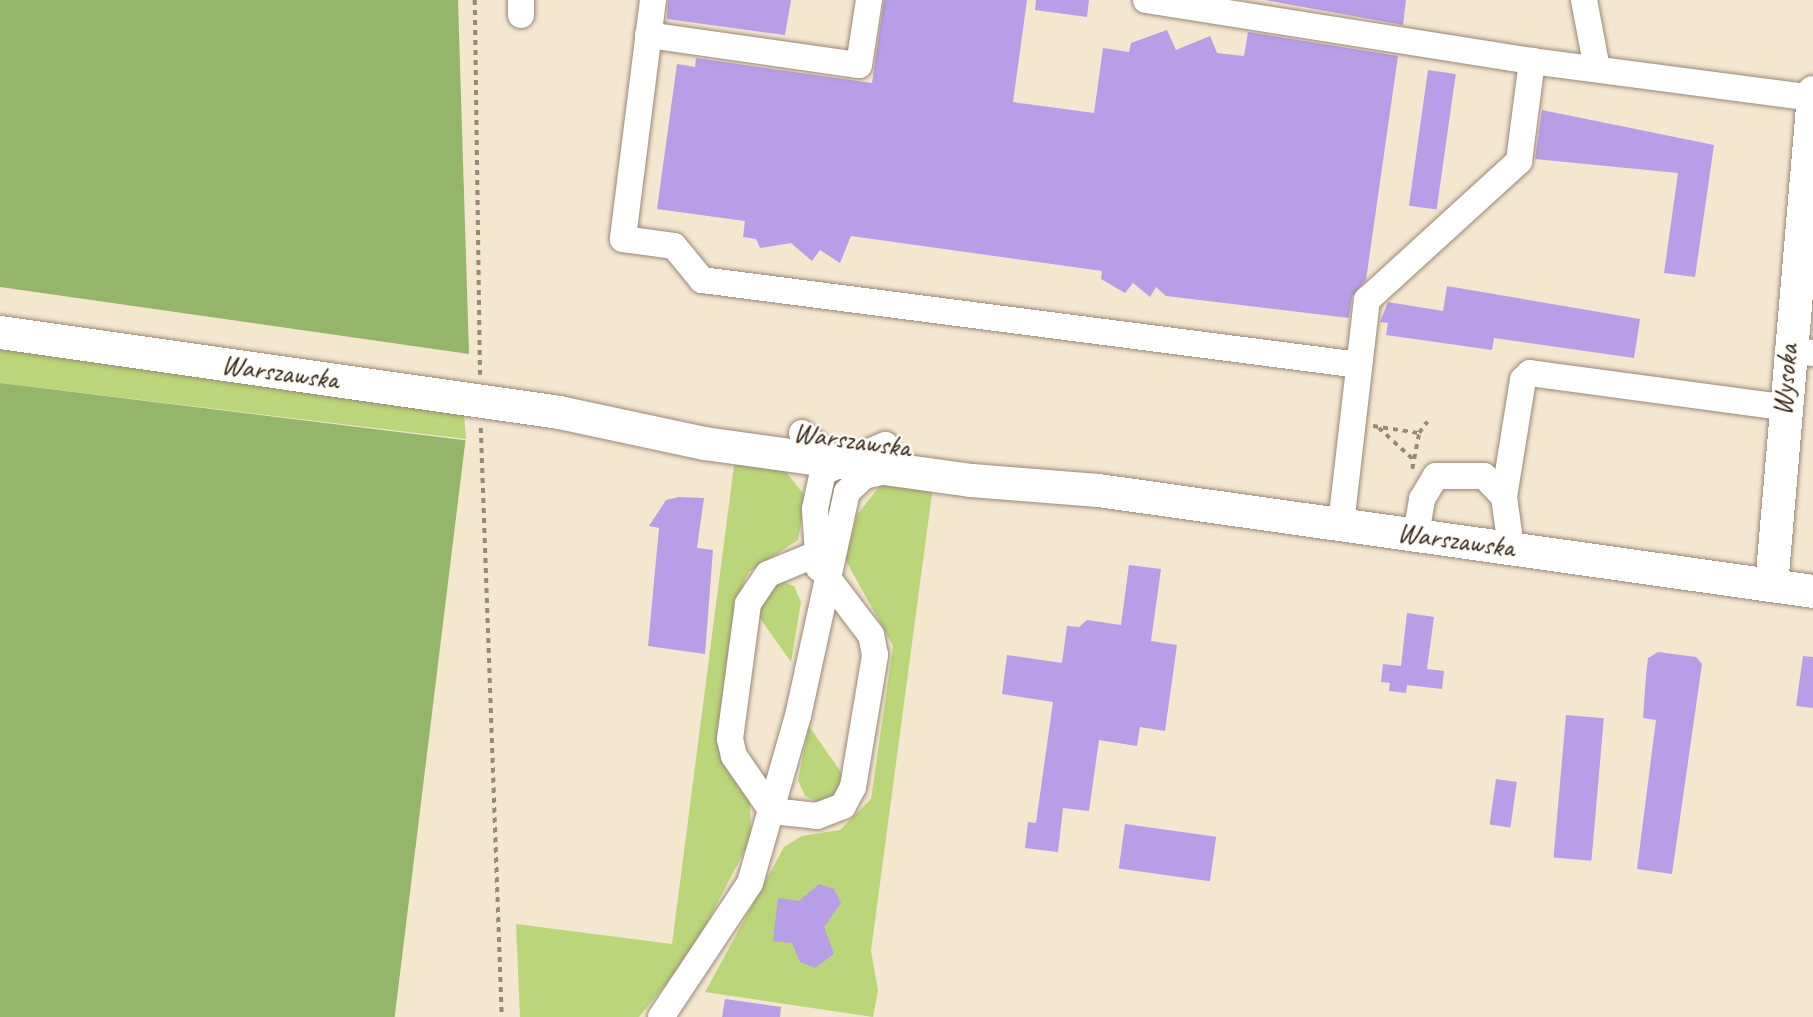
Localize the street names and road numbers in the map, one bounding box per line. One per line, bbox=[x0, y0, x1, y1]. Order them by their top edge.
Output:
street label: Wysoka bbox=[1765, 343, 1805, 417]
street label: Warszawska bbox=[219, 347, 341, 397]
street label: Warszawska bbox=[791, 415, 913, 465]
street label: Warszawska bbox=[1395, 515, 1517, 565]

